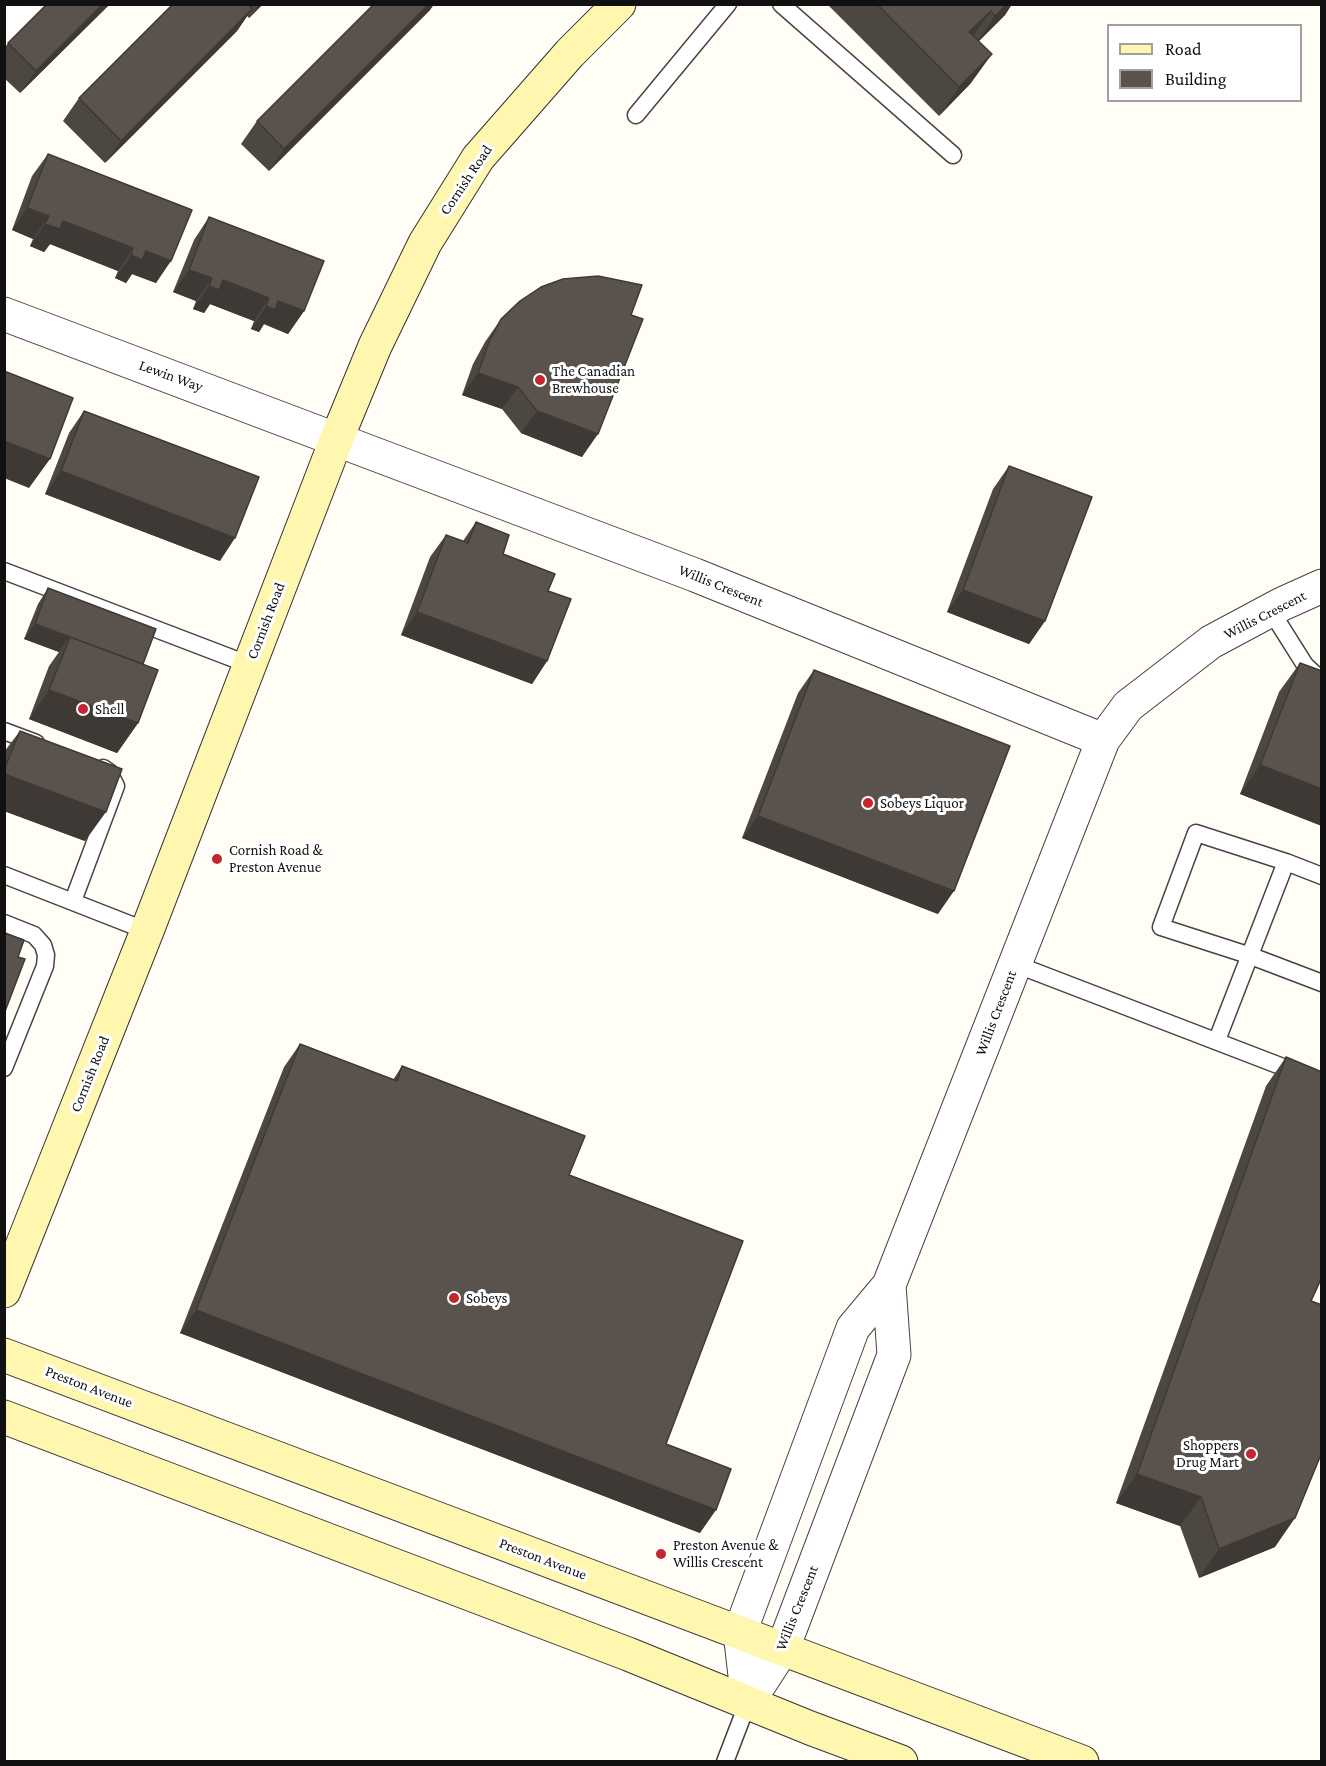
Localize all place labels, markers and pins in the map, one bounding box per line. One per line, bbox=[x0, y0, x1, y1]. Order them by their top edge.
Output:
place label: The Canadian Brewhouse bbox=[552, 362, 635, 397]
marker: The Canadian Brewhouse bbox=[533, 373, 547, 387]
place label: Shell bbox=[95, 700, 125, 718]
marker: Shell bbox=[76, 702, 90, 716]
place label: Sobeys Liquor bbox=[880, 794, 964, 812]
marker: Sobeys Liquor bbox=[861, 796, 875, 810]
place label: Cornish Road & Preston Avenue bbox=[229, 841, 323, 876]
marker: Cornish Road & Preston Avenue bbox=[210, 852, 224, 866]
place label: Sobeys bbox=[466, 1289, 507, 1307]
marker: Sobeys bbox=[447, 1291, 461, 1305]
place label: Shoppers Drug Mart bbox=[1176, 1436, 1239, 1471]
marker: Shoppers Drug Mart bbox=[1244, 1447, 1258, 1461]
place label: Preston Avenue & Willis Crescent bbox=[673, 1536, 779, 1571]
marker: Preston Avenue & Willis Crescent bbox=[654, 1547, 668, 1561]

